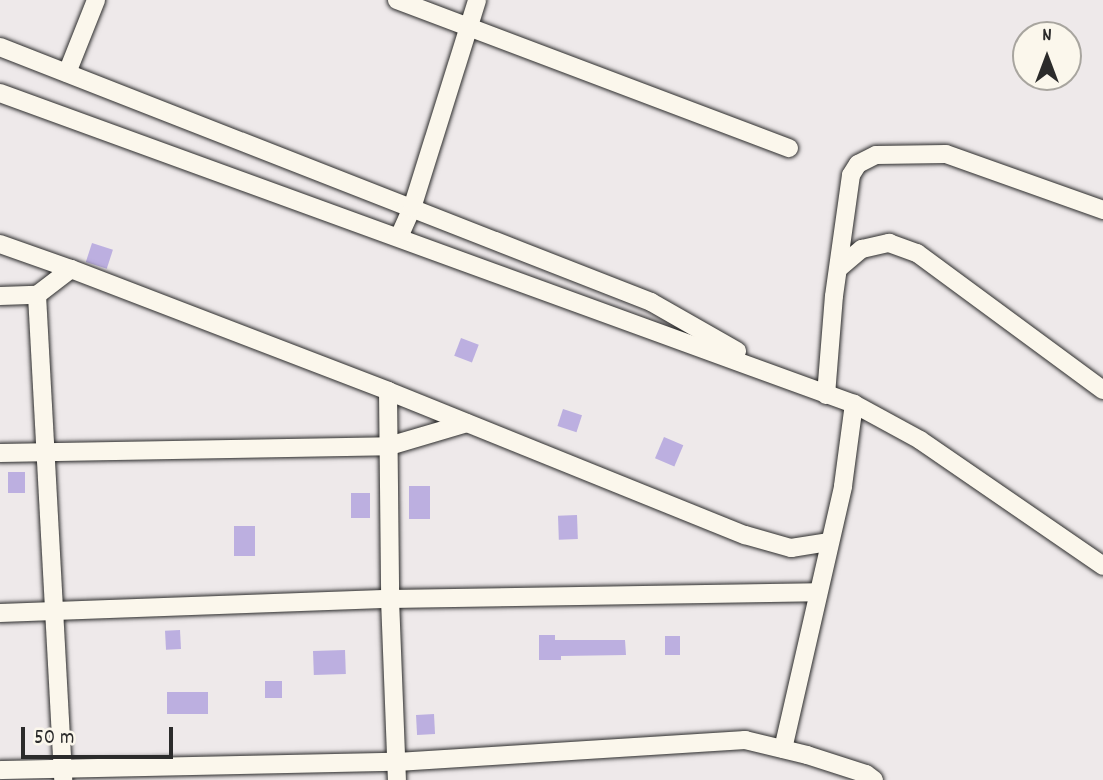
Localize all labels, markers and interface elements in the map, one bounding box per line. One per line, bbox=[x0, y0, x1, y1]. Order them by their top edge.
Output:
north arrow bbox=[1012, 21, 1082, 91]
text: N bbox=[1042, 23, 1052, 50]
scale bar bbox=[24, 714, 177, 758]
text: 50 m bbox=[34, 724, 74, 754]

